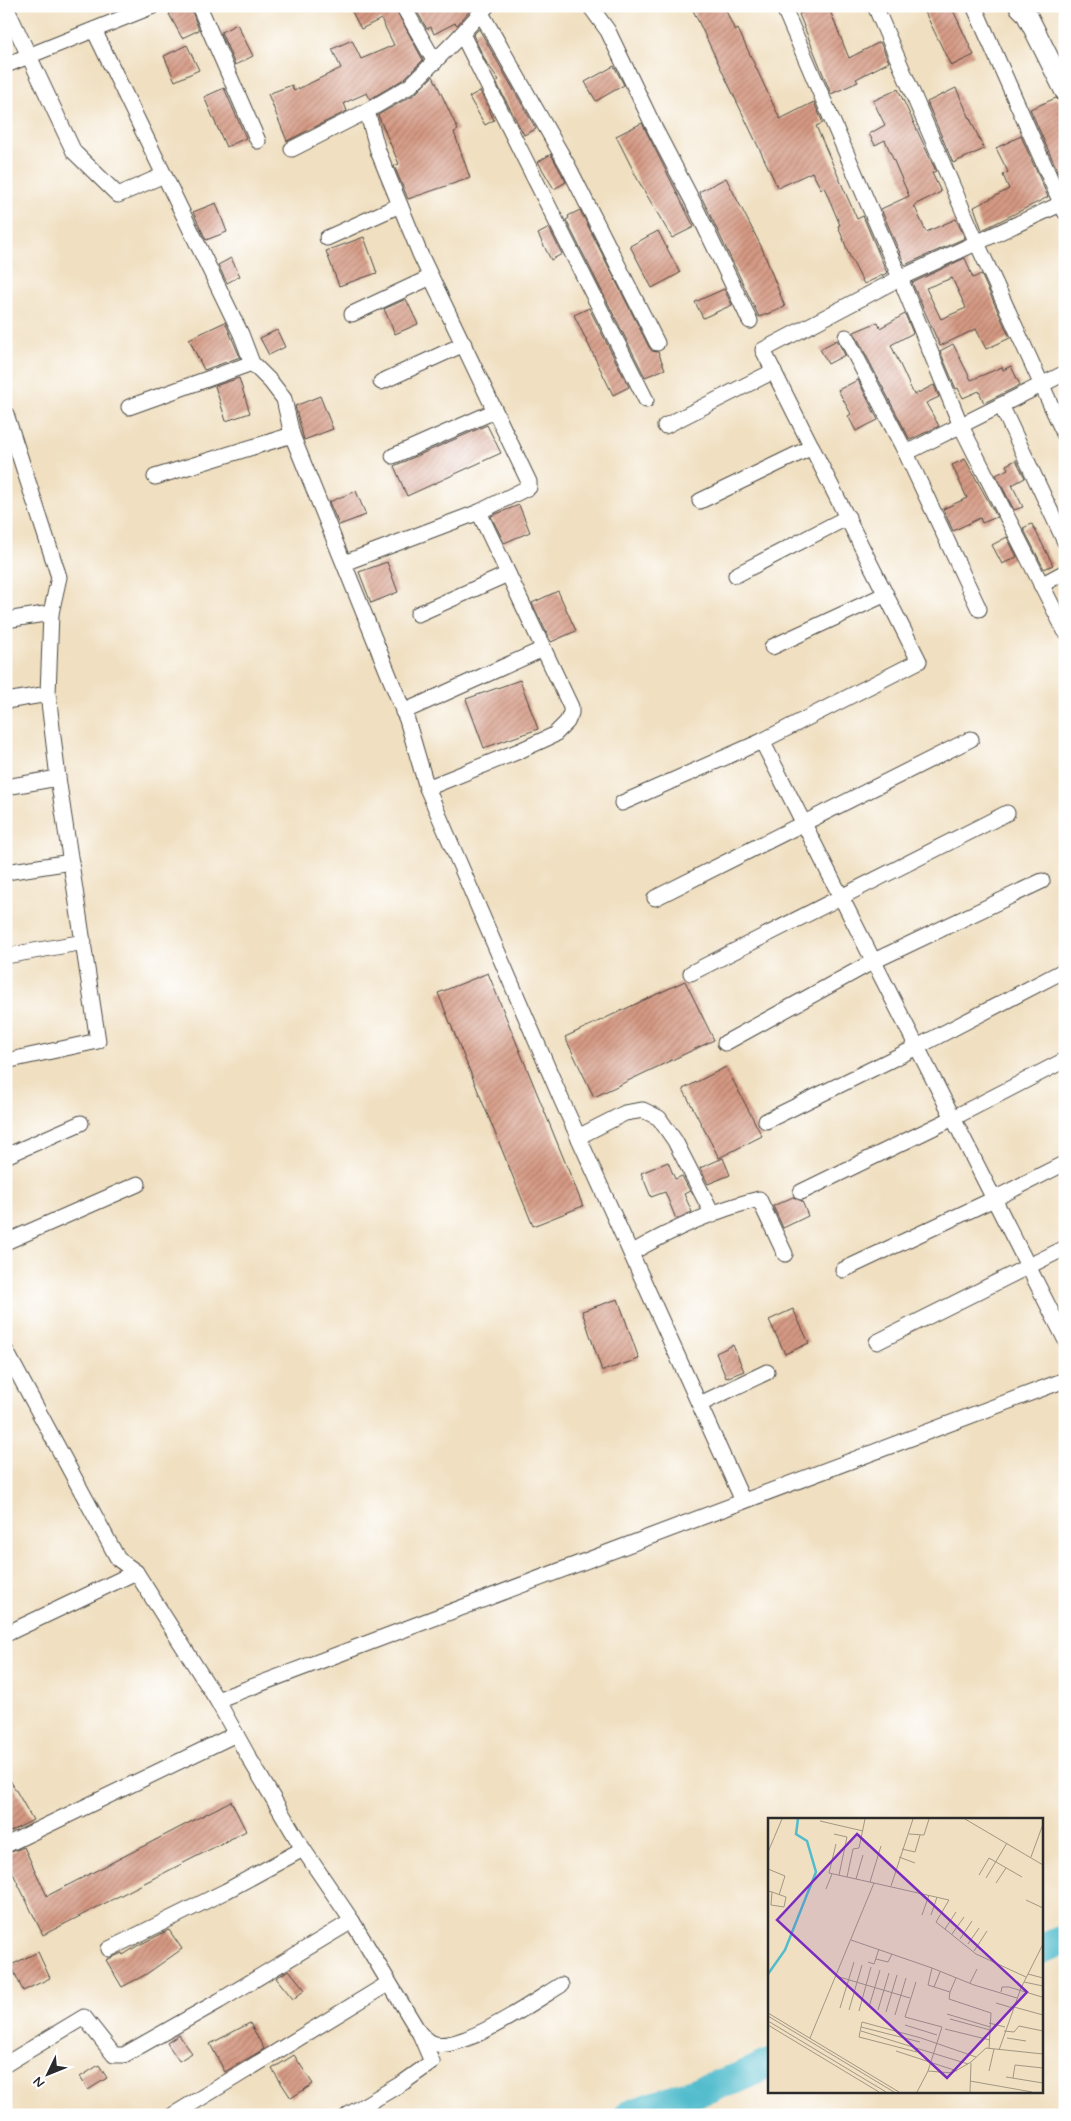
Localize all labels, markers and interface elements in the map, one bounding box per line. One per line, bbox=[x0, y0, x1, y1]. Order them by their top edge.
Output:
inset map bbox=[768, 1818, 1044, 2094]
north arrow bbox=[22, 2048, 72, 2098]
text: N bbox=[29, 2073, 49, 2092]

